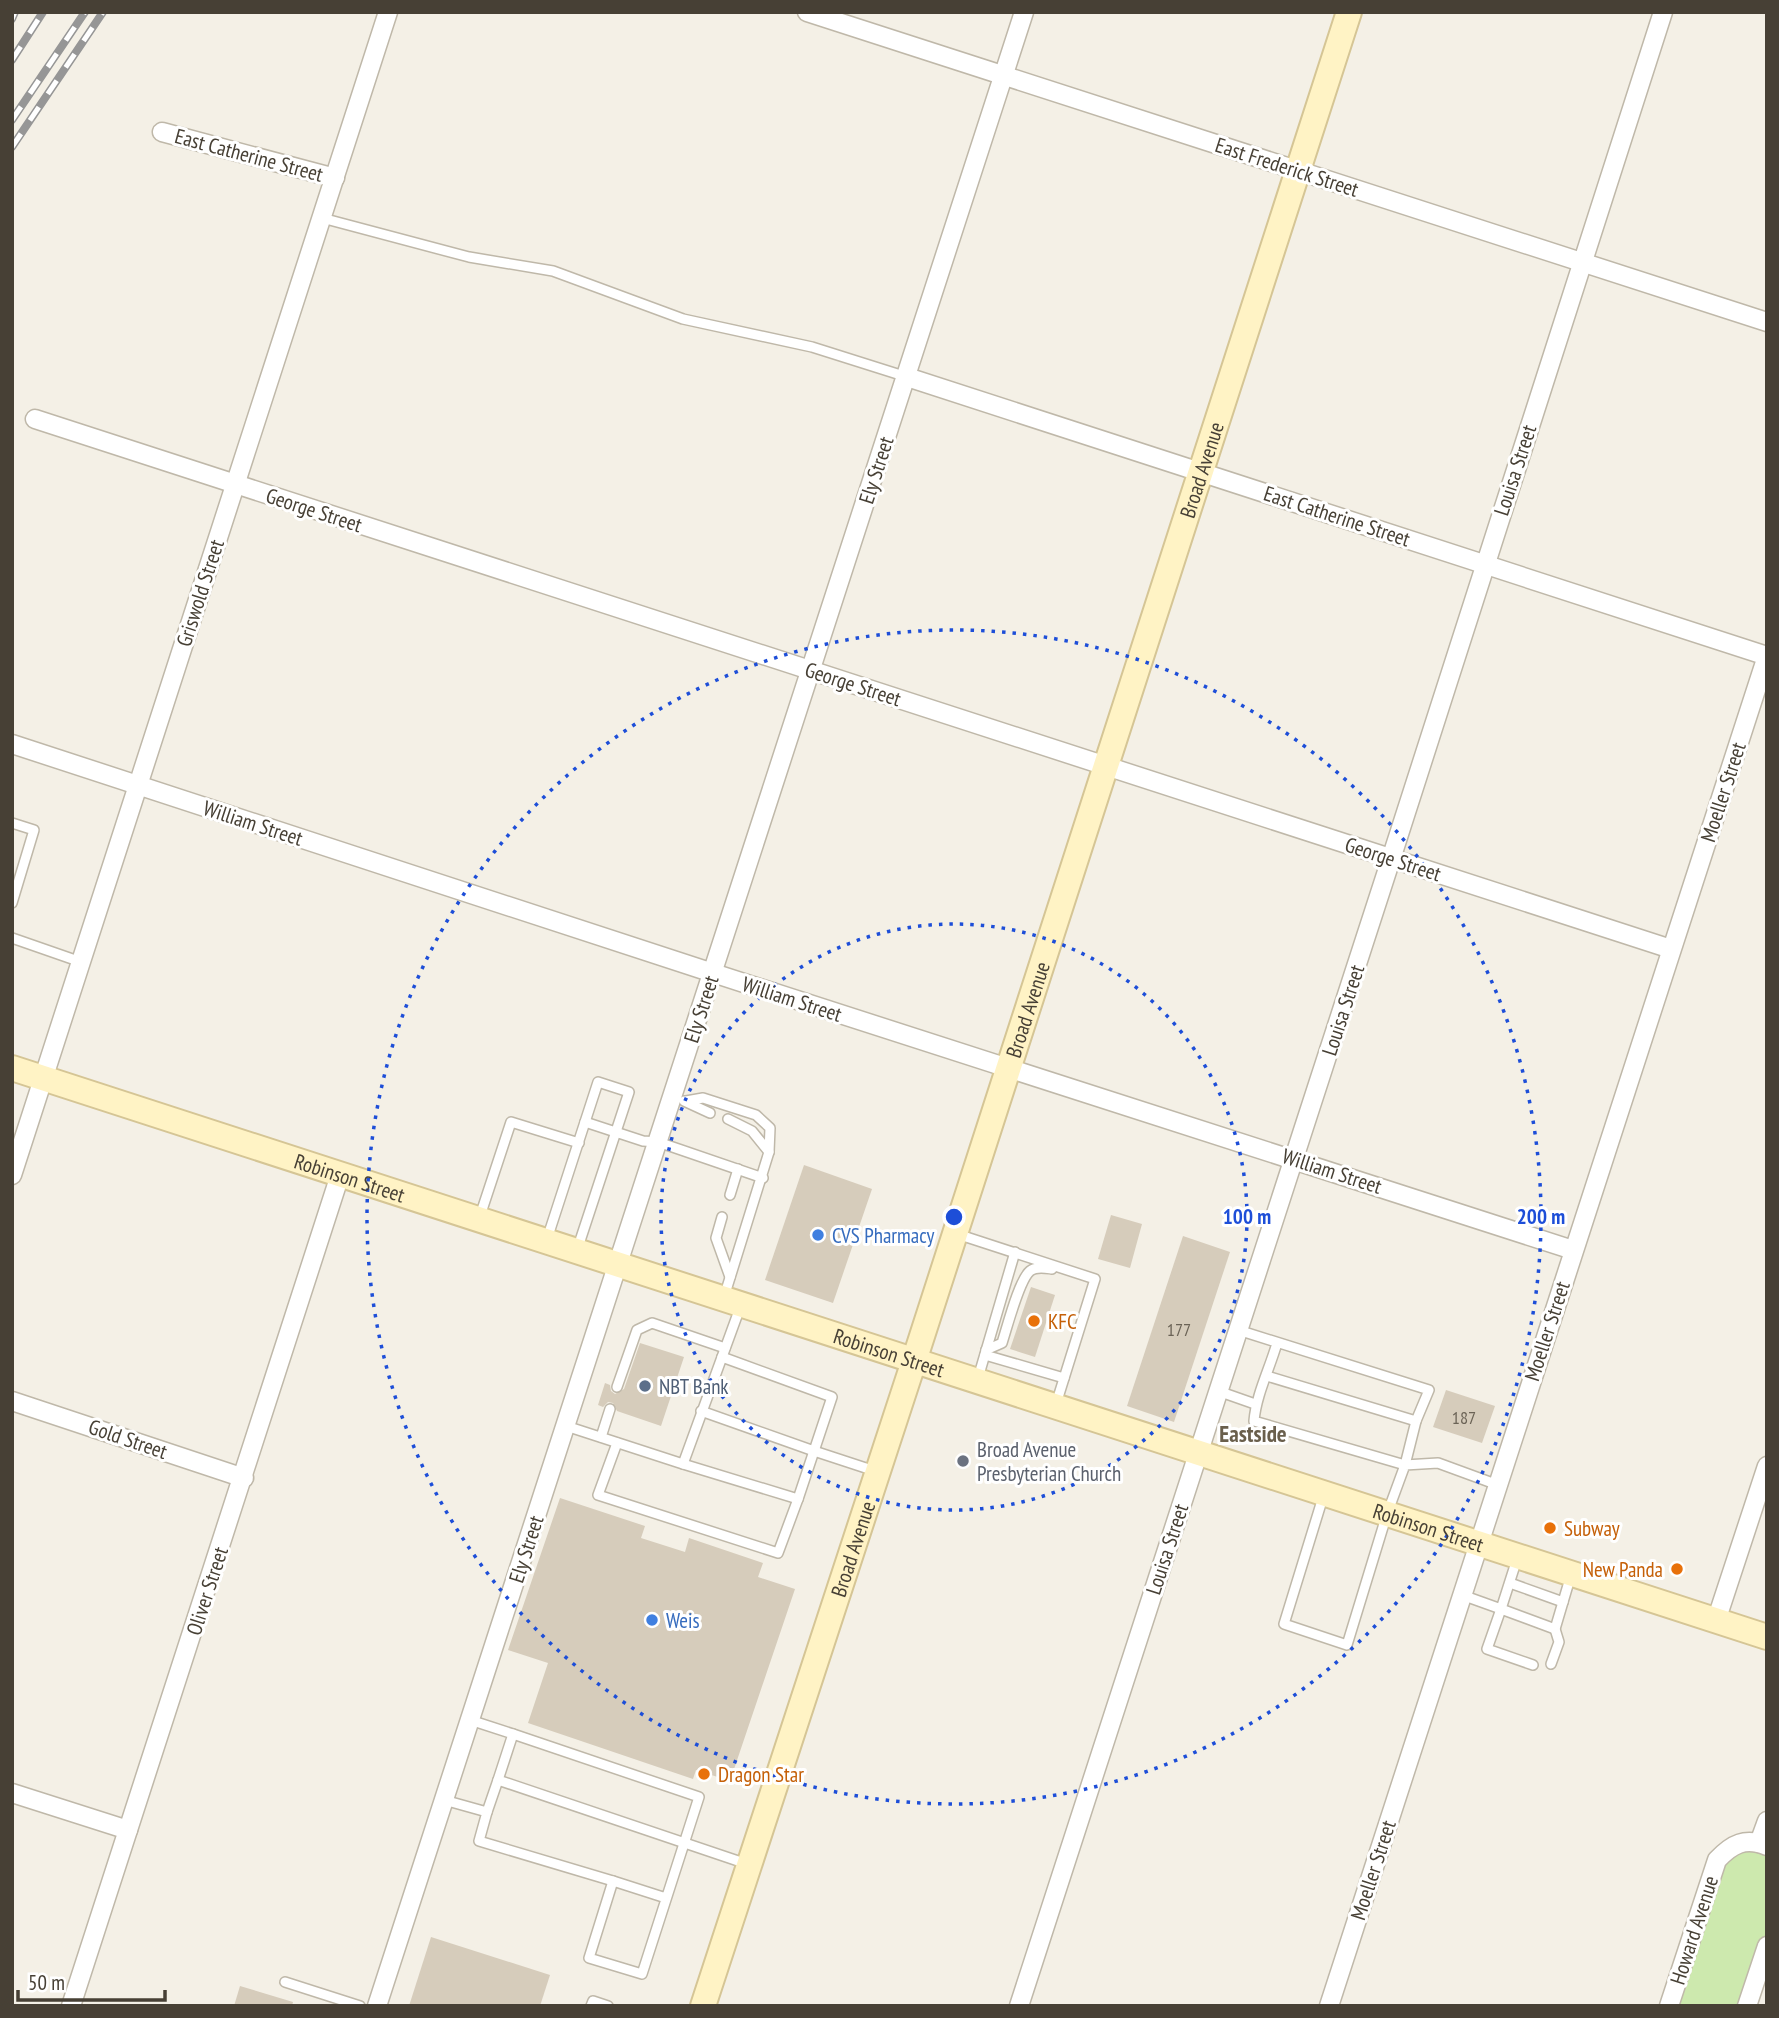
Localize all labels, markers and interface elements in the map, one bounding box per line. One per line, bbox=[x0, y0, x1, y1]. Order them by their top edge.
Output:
street label: East Catherine Street bbox=[172, 122, 326, 188]
street label: East Frederick Street bbox=[1212, 131, 1362, 203]
street label: Broad Avenue bbox=[1173, 418, 1229, 521]
street label: Louisa Street bbox=[1488, 421, 1542, 519]
street label: Ely Street bbox=[852, 433, 900, 507]
street label: East Catherine Street bbox=[1260, 480, 1414, 552]
street label: George Street bbox=[263, 482, 366, 538]
street label: Griswold Street bbox=[170, 536, 230, 650]
street label: George Street bbox=[802, 656, 905, 712]
street label: Moeller Street bbox=[1694, 739, 1752, 845]
street label: William Street bbox=[200, 794, 306, 852]
street label: George Street bbox=[1342, 831, 1445, 887]
street label: Broad Avenue bbox=[999, 958, 1055, 1061]
street label: Louisa Street bbox=[1316, 961, 1370, 1059]
street label: William Street bbox=[739, 970, 845, 1028]
street label: Ely Street bbox=[677, 972, 725, 1046]
street label: William Street bbox=[1279, 1142, 1385, 1200]
street label: Robinson Street bbox=[291, 1147, 409, 1208]
text: 100 m bbox=[1223, 1203, 1271, 1230]
text: 200 m bbox=[1517, 1203, 1565, 1230]
centre of rings bbox=[942, 1205, 966, 1229]
place label: CVS Pharmacy bbox=[832, 1222, 934, 1249]
marker: CVS Pharmacy bbox=[810, 1227, 826, 1243]
street label: Moeller Street bbox=[1518, 1278, 1576, 1384]
place label: KFC bbox=[1048, 1308, 1077, 1335]
marker: KFC bbox=[1026, 1313, 1042, 1329]
house number: 177 bbox=[1167, 1318, 1191, 1341]
street label: Robinson Street bbox=[830, 1322, 948, 1383]
place label: NBT Bank bbox=[659, 1373, 729, 1400]
marker: NBT Bank bbox=[637, 1378, 653, 1394]
house number: 187 bbox=[1452, 1406, 1476, 1429]
street label: Gold Street bbox=[85, 1413, 171, 1465]
district label: Eastside bbox=[1219, 1419, 1287, 1448]
place label: Broad Avenue Presbyterian Church bbox=[977, 1436, 1121, 1487]
marker: Broad Avenue Presbyterian Church bbox=[955, 1453, 971, 1469]
street label: Broad Avenue bbox=[824, 1497, 881, 1600]
street label: Robinson Street bbox=[1370, 1497, 1487, 1558]
street label: Louisa Street bbox=[1140, 1500, 1194, 1598]
street label: Ely Street bbox=[502, 1512, 550, 1586]
place label: Subway bbox=[1564, 1515, 1620, 1542]
marker: Subway bbox=[1542, 1520, 1558, 1536]
street label: Oliver Street bbox=[180, 1543, 234, 1639]
place label: New Panda bbox=[1583, 1556, 1663, 1583]
marker: New Panda bbox=[1669, 1561, 1685, 1577]
place label: Weis bbox=[666, 1607, 700, 1634]
marker: Weis bbox=[644, 1612, 660, 1628]
place label: Dragon Star bbox=[718, 1761, 804, 1788]
marker: Dragon Star bbox=[696, 1766, 712, 1782]
street label: Moeller Street bbox=[1344, 1817, 1402, 1923]
street label: Howard Avenue bbox=[1664, 1872, 1724, 1988]
scale bar bbox=[18, 1958, 164, 2002]
text: 50 m bbox=[28, 1969, 65, 1996]

